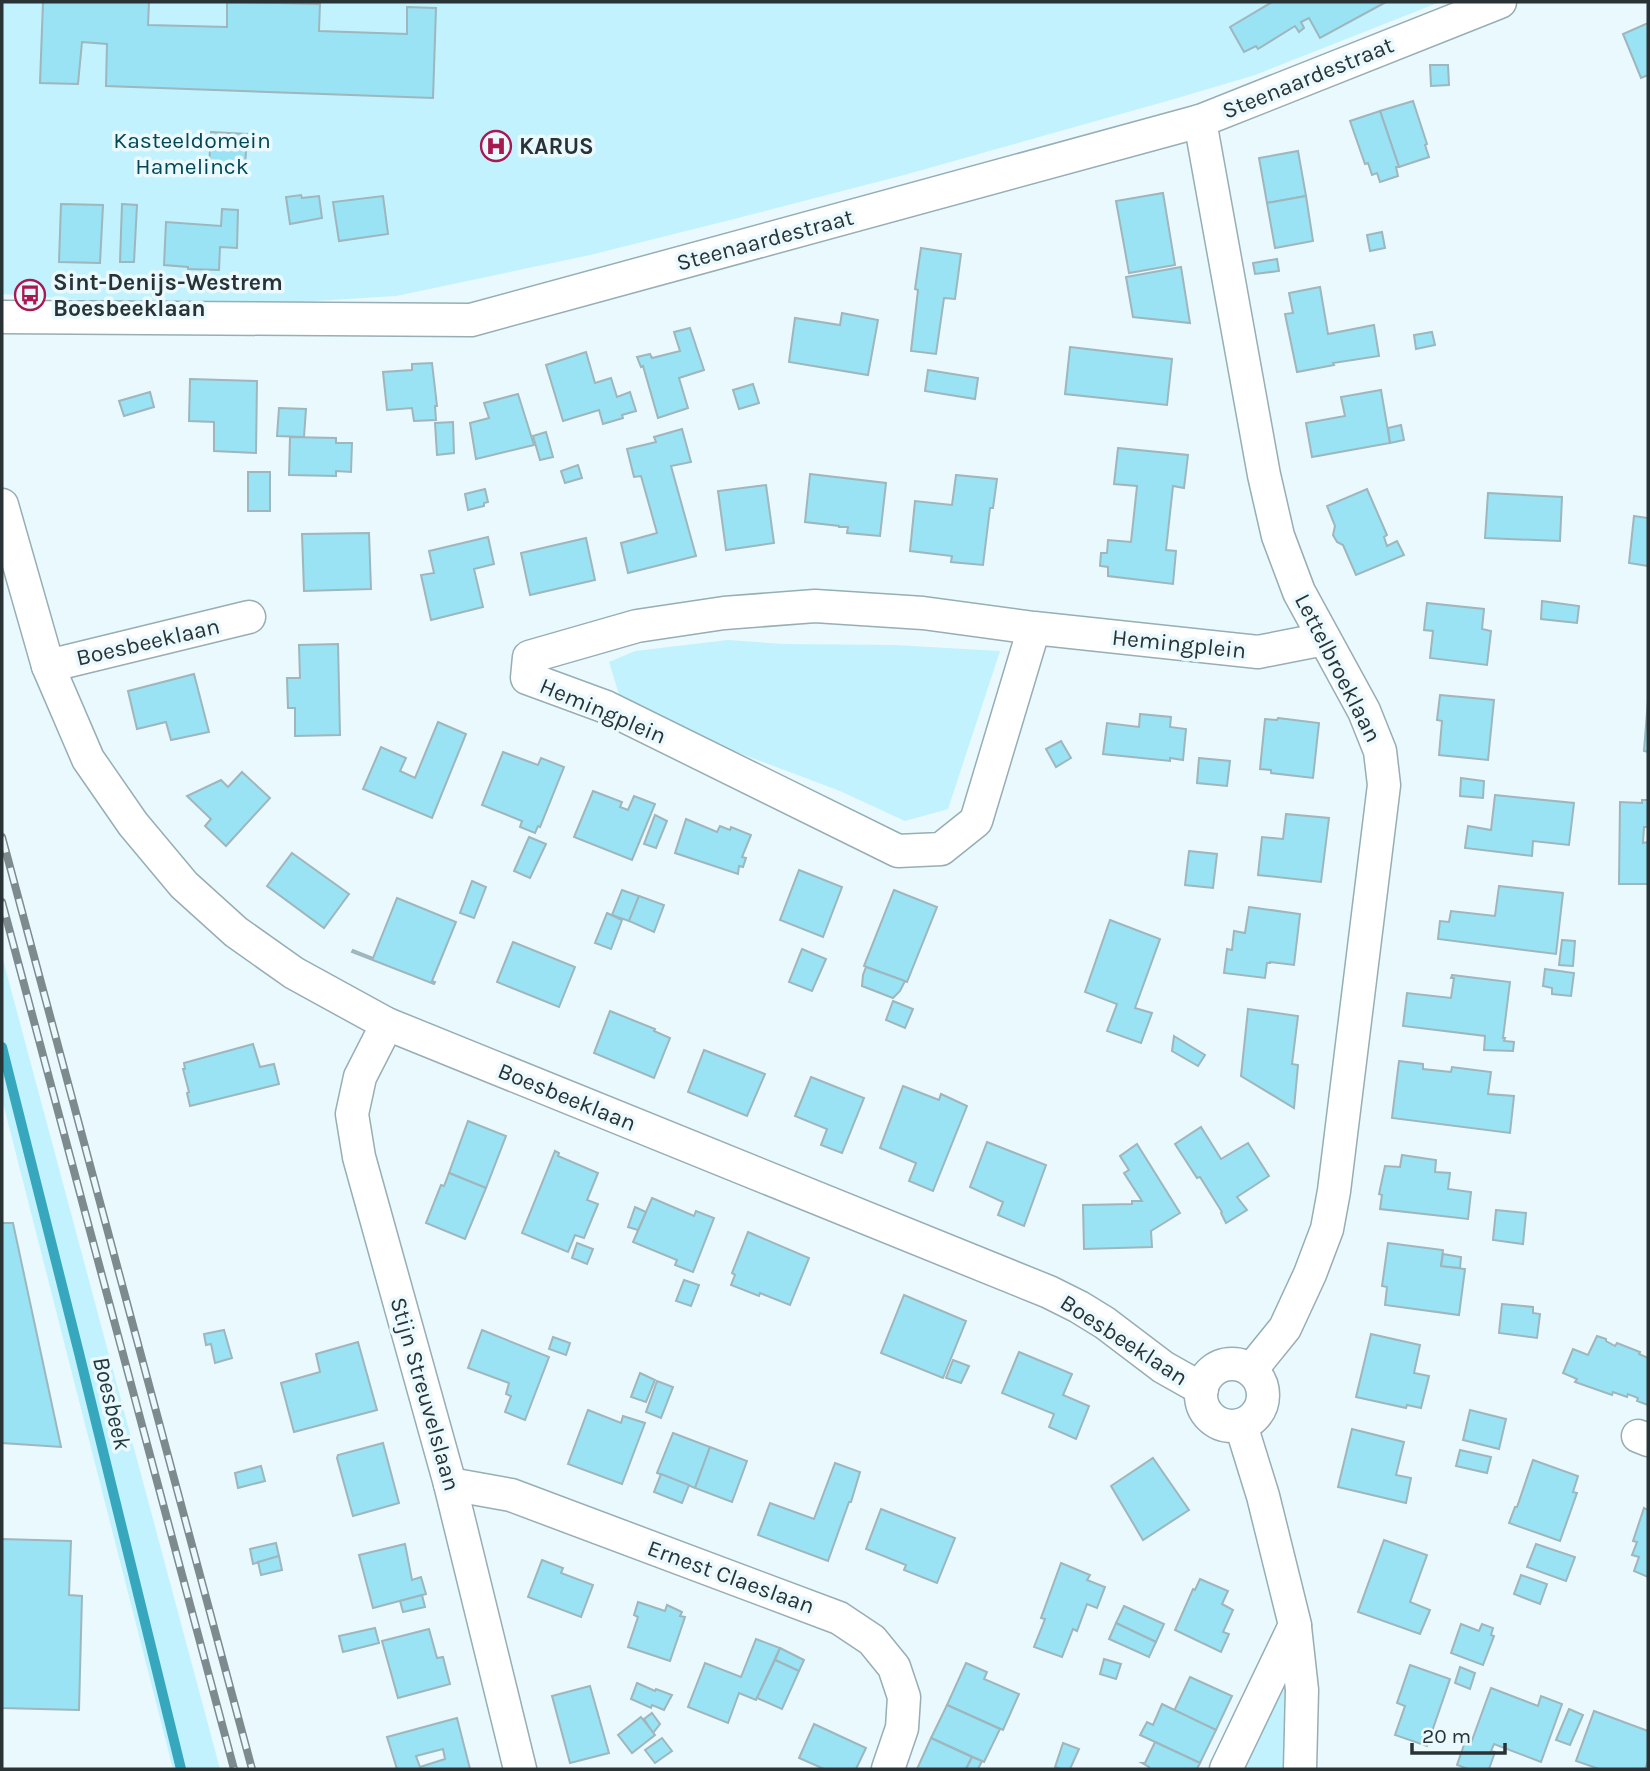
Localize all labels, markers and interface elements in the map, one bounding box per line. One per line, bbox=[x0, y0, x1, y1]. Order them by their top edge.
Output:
street label: Steenaardestraat bbox=[1218, 31, 1398, 125]
park label: Kasteeldomein Hamelinck bbox=[113, 127, 271, 180]
hospital icon: KARUS bbox=[479, 129, 513, 163]
place label: KARUS bbox=[519, 133, 594, 160]
street label: Steenaardestraat bbox=[674, 203, 857, 277]
place label: Sint-Denijs-Westrem Boesbeeklaan bbox=[53, 269, 283, 322]
bus stop icon: Sint-Denijs-Westrem Boesbeeklaan bbox=[13, 278, 47, 312]
street label: Lettelbroeklaan bbox=[1289, 589, 1387, 747]
street label: Boesbeeklaan bbox=[74, 612, 222, 672]
street label: Hemingplein bbox=[1111, 624, 1247, 664]
street label: Hemingplein bbox=[536, 672, 670, 750]
street label: Boesbeeklaan bbox=[494, 1057, 640, 1137]
street label: Boesbeeklaan bbox=[1055, 1289, 1193, 1391]
street label: Stijn Streuvelslaan bbox=[384, 1294, 466, 1494]
water label: Boesbeek bbox=[87, 1354, 137, 1453]
street label: Ernest Claeslaan bbox=[644, 1534, 818, 1620]
scale bar bbox=[1412, 1712, 1505, 1756]
text: 20 m bbox=[1422, 1724, 1471, 1748]

